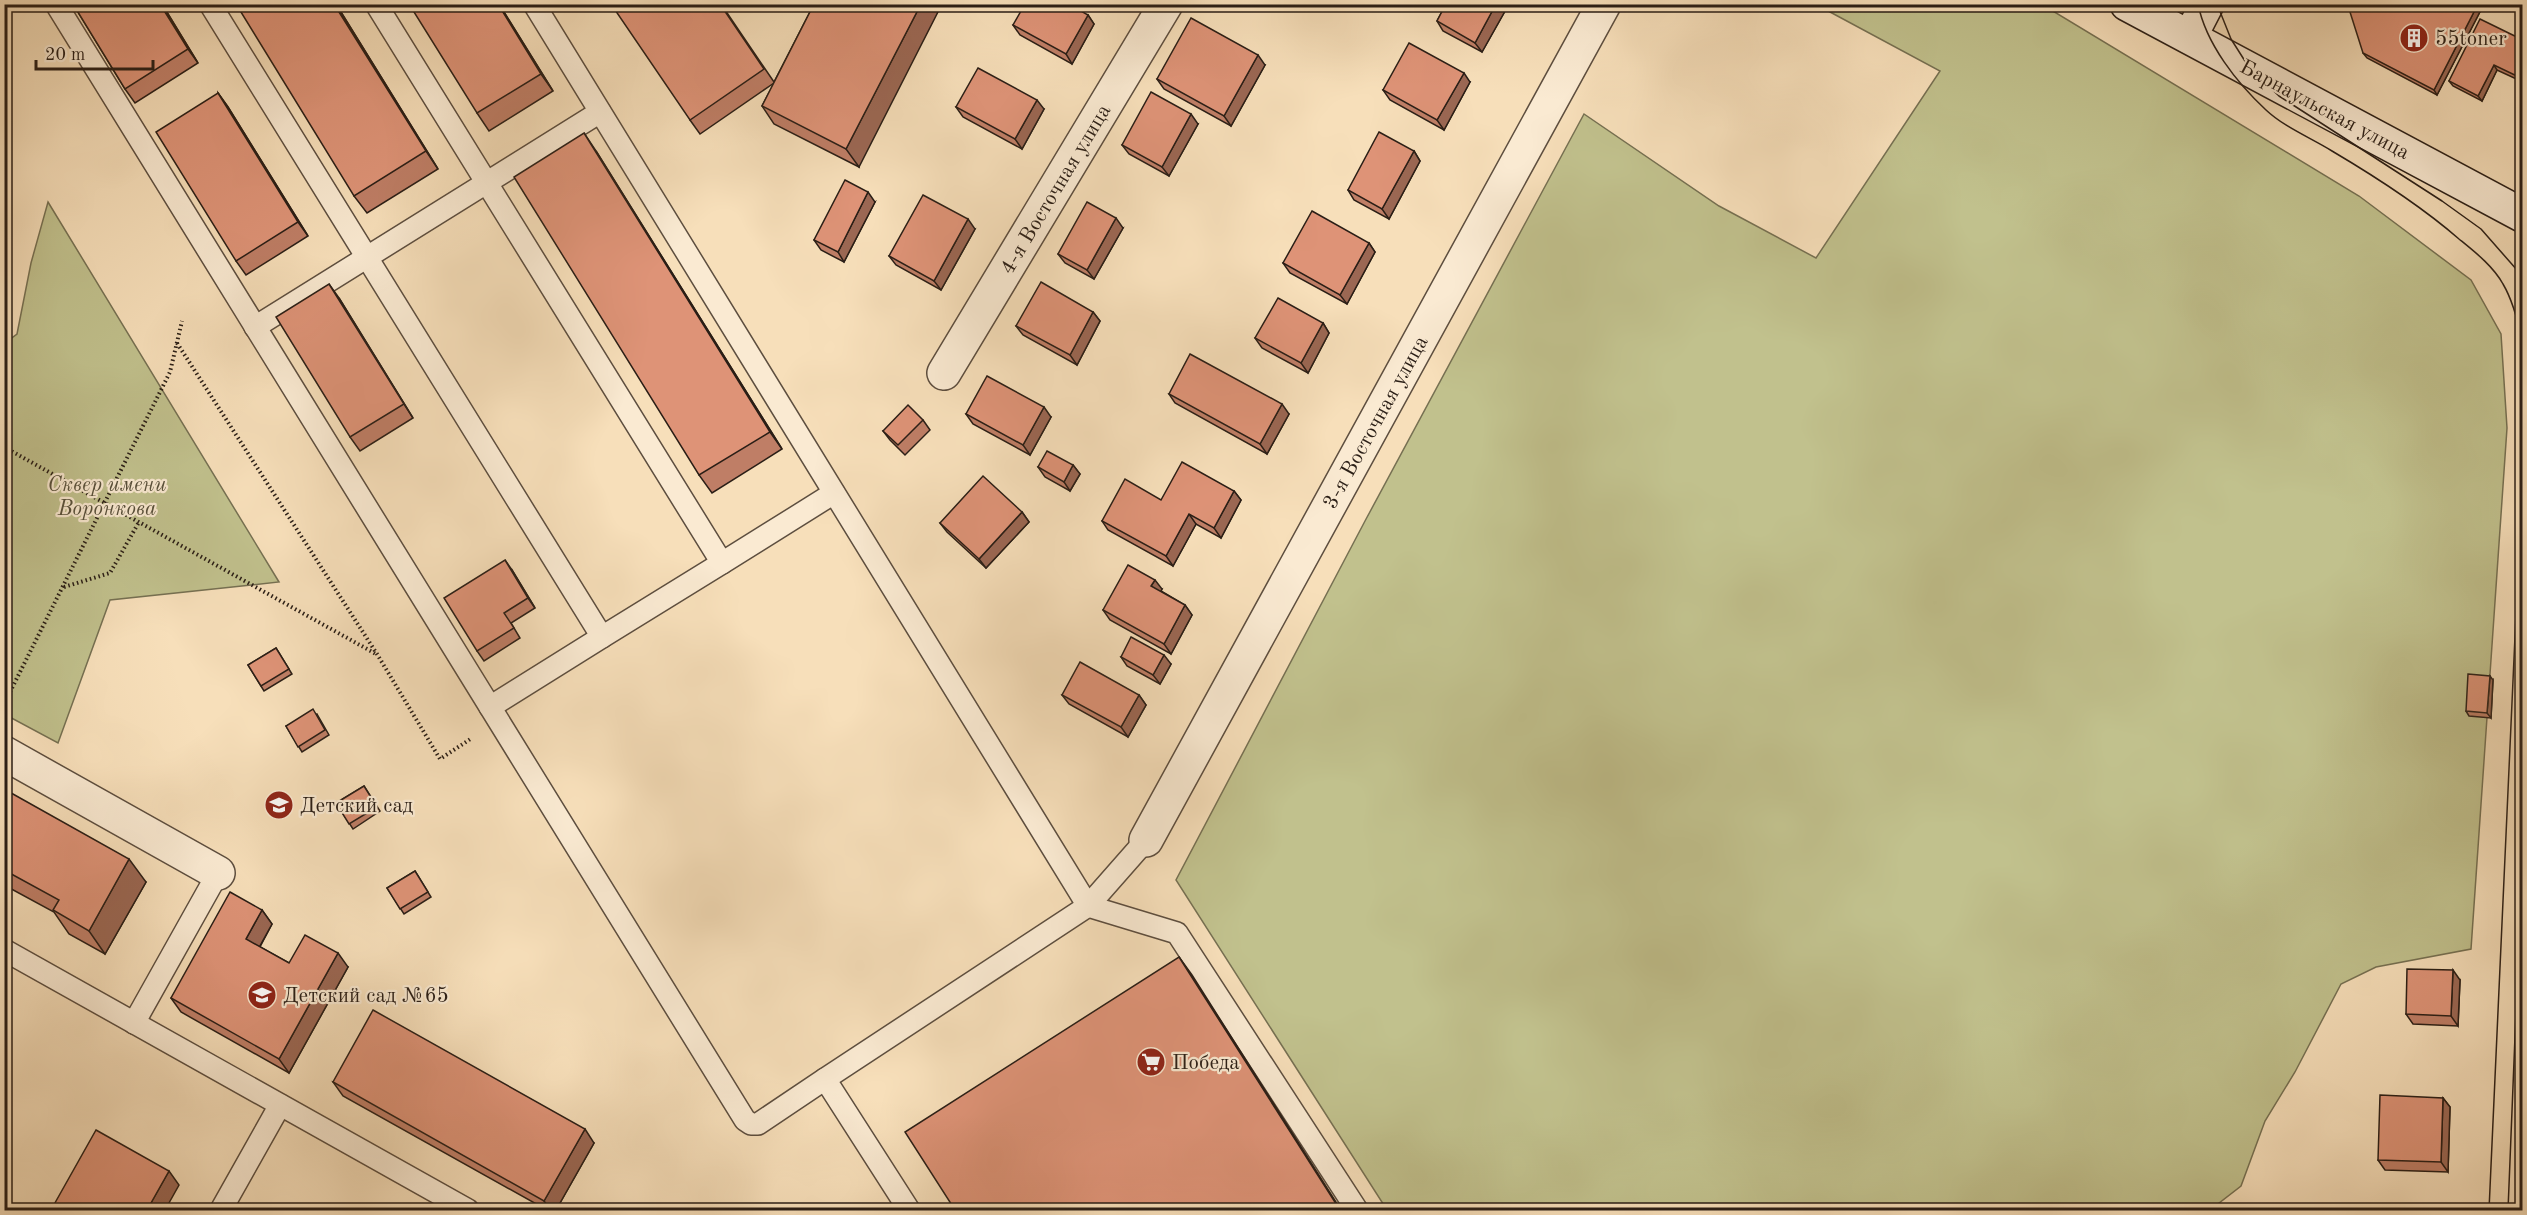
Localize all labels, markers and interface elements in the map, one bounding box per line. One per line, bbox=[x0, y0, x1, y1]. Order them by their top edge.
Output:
building icon: 55toner bbox=[2398, 22, 2430, 54]
place label: 55toner bbox=[2435, 29, 2507, 50]
scale bar bbox=[36, 33, 153, 71]
text: 20 m bbox=[45, 46, 85, 64]
street label: Барнаульская улица bbox=[2236, 57, 2413, 164]
street label: 4-я Восточная улица bbox=[997, 101, 1115, 278]
street label: 3-я Восточная улица bbox=[1320, 333, 1433, 513]
park label: Сквер имени Воронкова bbox=[48, 475, 166, 520]
school or university icon: Детский сад bbox=[263, 789, 295, 821]
place label: Детский сад bbox=[300, 796, 414, 817]
school or university icon: Детский сад №65 bbox=[246, 979, 278, 1011]
place label: Детский сад №65 bbox=[283, 986, 449, 1007]
supermarket icon: Победа bbox=[1135, 1046, 1167, 1078]
place label: Победа bbox=[1172, 1053, 1240, 1074]

